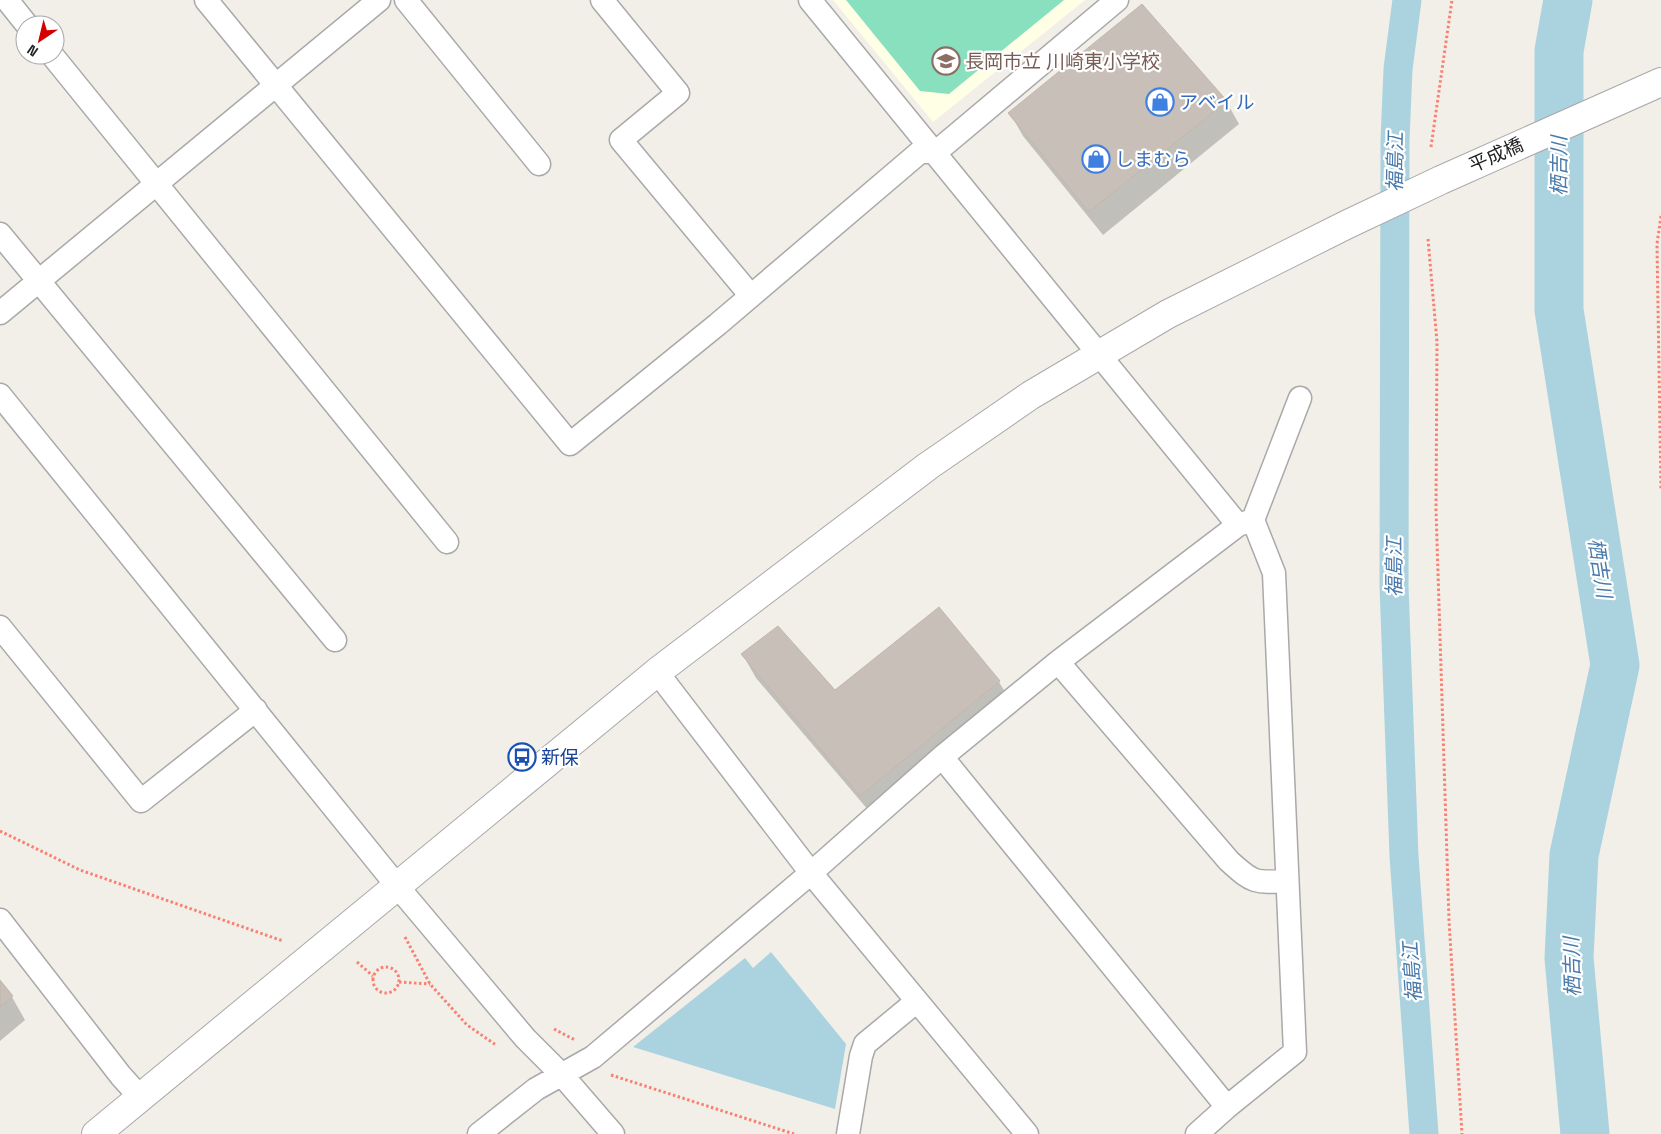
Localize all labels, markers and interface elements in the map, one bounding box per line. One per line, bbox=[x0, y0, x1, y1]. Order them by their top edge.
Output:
north arrow bbox=[15, 15, 65, 65]
text: N bbox=[24, 41, 42, 61]
school or university icon: 長岡市立 川崎東小学校 bbox=[931, 46, 961, 76]
place label: 長岡市立 川崎東小学校 bbox=[965, 49, 1160, 74]
shop icon: アベイル bbox=[1145, 87, 1175, 117]
place label: アベイル bbox=[1179, 90, 1255, 115]
water label: 福島江 bbox=[1381, 130, 1409, 192]
street label: 平成橋 bbox=[1465, 132, 1527, 178]
water label: 栖吉川 bbox=[1546, 134, 1572, 196]
shop icon: しまむら bbox=[1081, 144, 1111, 174]
place label: しまむら bbox=[1115, 147, 1191, 172]
water label: 福島江 bbox=[1381, 535, 1407, 597]
water label: 栖吉川 bbox=[1582, 536, 1618, 602]
bus stop icon: 新保 bbox=[507, 742, 537, 772]
place label: 新保 bbox=[541, 745, 579, 770]
water label: 栖吉川 bbox=[1558, 935, 1586, 997]
water label: 福島江 bbox=[1397, 939, 1427, 1003]

